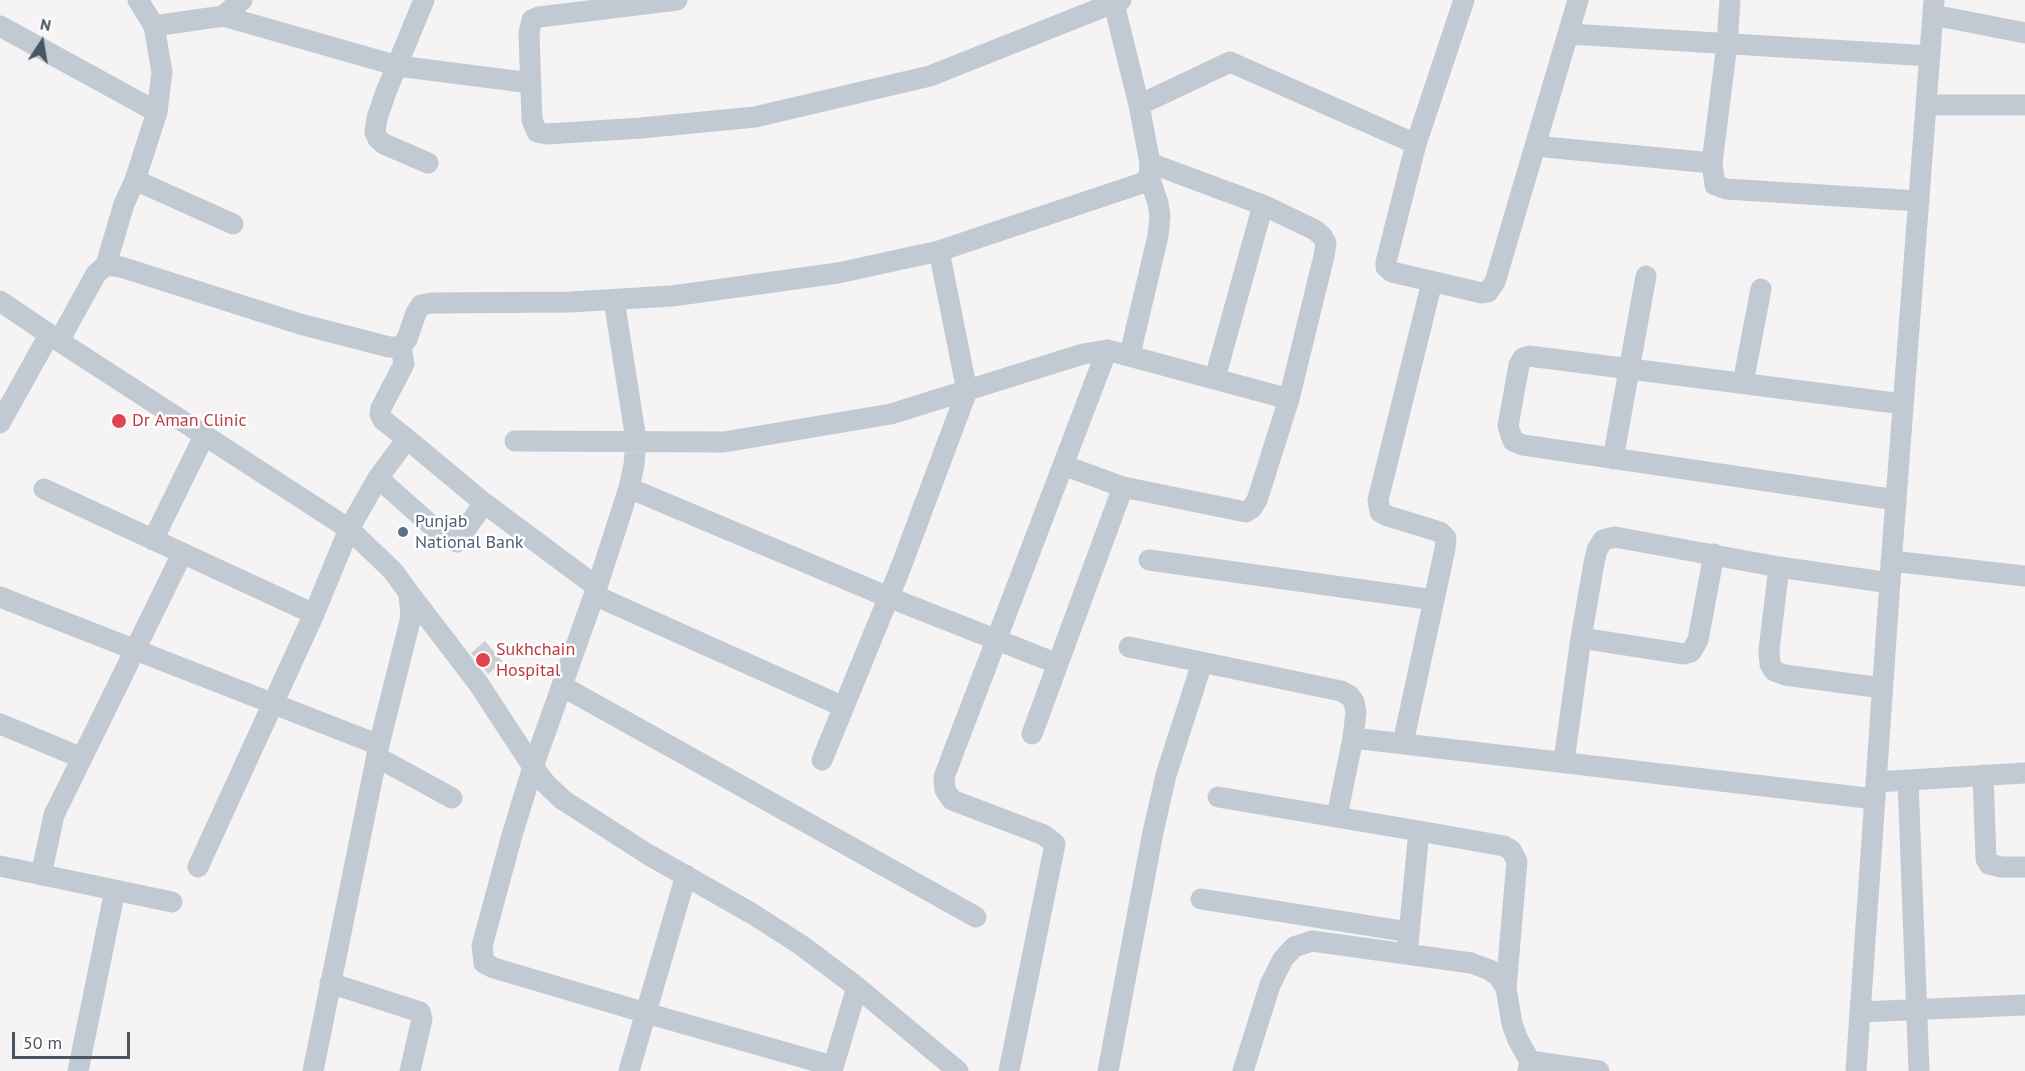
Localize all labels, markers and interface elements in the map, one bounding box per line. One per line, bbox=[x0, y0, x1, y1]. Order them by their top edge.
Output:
north arrow bbox=[12, 12, 72, 72]
text: N bbox=[39, 14, 53, 35]
place label: Dr Aman Clinic bbox=[132, 410, 247, 432]
marker: Dr Aman Clinic bbox=[110, 412, 128, 430]
place label: Punjab National Bank bbox=[415, 511, 523, 554]
marker: Punjab National Bank bbox=[396, 525, 410, 539]
place label: Sukhchain Hospital bbox=[496, 639, 575, 682]
marker: Sukhchain Hospital bbox=[474, 651, 492, 669]
scale bar bbox=[15, 1020, 134, 1058]
text: 50 m bbox=[23, 1031, 62, 1054]

